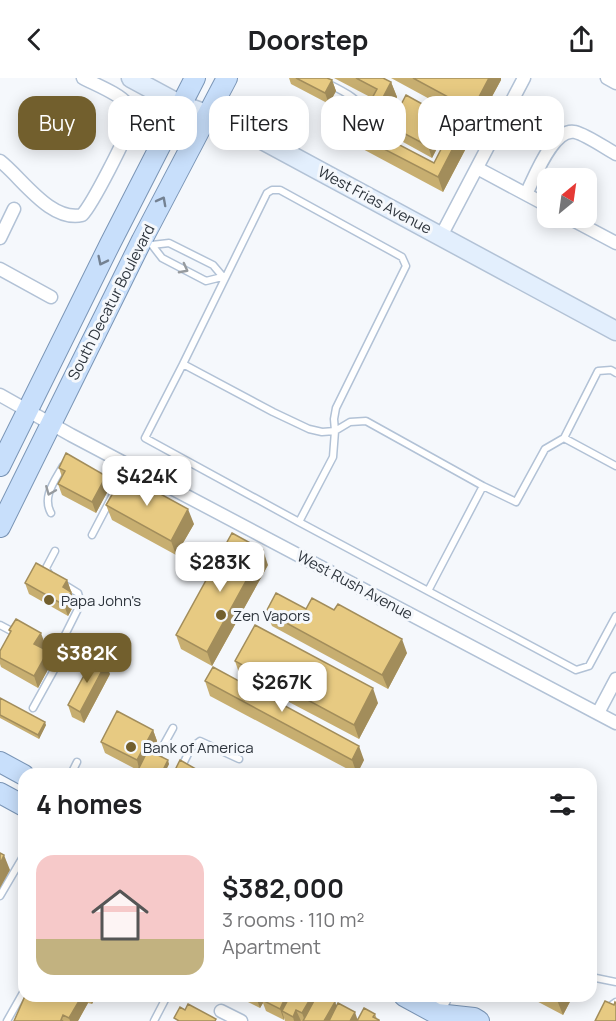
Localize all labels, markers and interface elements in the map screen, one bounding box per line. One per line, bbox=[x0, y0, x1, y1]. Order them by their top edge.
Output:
text: Doorstep bbox=[248, 21, 368, 58]
icon: back bbox=[18, 23, 51, 56]
icon: share bbox=[565, 23, 598, 56]
chip: Buy bbox=[18, 96, 96, 150]
chip: Rent bbox=[108, 96, 197, 150]
chip: Filters bbox=[209, 96, 309, 150]
chip: New bbox=[321, 96, 406, 150]
chip: Apartment bbox=[418, 96, 564, 150]
street label: West Frias Avenue bbox=[315, 161, 436, 239]
north arrow bbox=[537, 168, 597, 228]
map controls bbox=[537, 168, 597, 228]
one-way arrow bbox=[155, 196, 167, 207]
street label: South Decatur Boulevard bbox=[63, 220, 159, 384]
one-way arrow bbox=[97, 255, 109, 266]
one-way arrow bbox=[178, 262, 188, 273]
pin: $424K bbox=[105, 456, 189, 507]
text: $424K bbox=[116, 462, 178, 489]
one-way arrow bbox=[45, 486, 58, 496]
pin: $283K bbox=[178, 542, 262, 593]
street label: West Rush Avenue bbox=[293, 546, 417, 624]
text: $283K bbox=[189, 548, 251, 575]
place label: Papa John's bbox=[61, 590, 141, 611]
marker: Papa John's bbox=[42, 593, 56, 607]
place label: Zen Vapors bbox=[233, 605, 310, 626]
marker: Zen Vapors bbox=[214, 608, 228, 622]
pin: $382K bbox=[45, 633, 129, 684]
text: $382K bbox=[56, 639, 118, 666]
pin: $267K bbox=[240, 662, 324, 713]
text: $267K bbox=[252, 668, 312, 695]
place label: Bank of America bbox=[143, 737, 254, 758]
marker: Bank of America bbox=[124, 740, 138, 754]
text: 4 homes bbox=[36, 786, 142, 822]
icon: filters bbox=[546, 788, 579, 821]
text: $382,000 bbox=[222, 870, 344, 906]
icon: home bbox=[84, 879, 156, 951]
text: 3 rooms · 110 m² bbox=[222, 906, 364, 933]
text: Apartment bbox=[222, 933, 321, 960]

